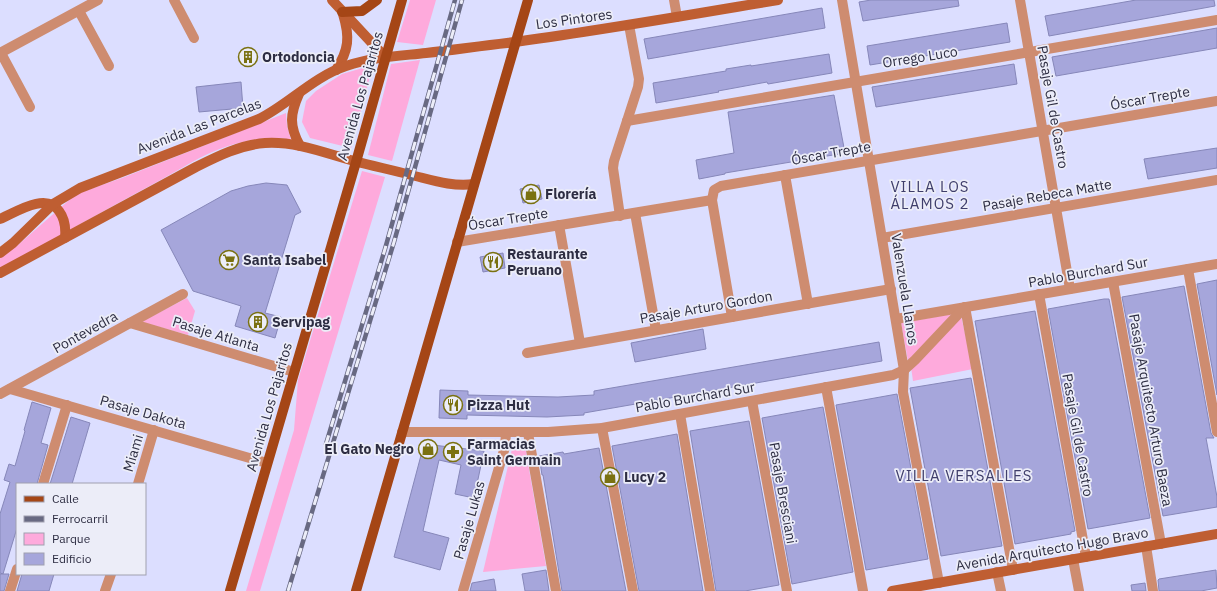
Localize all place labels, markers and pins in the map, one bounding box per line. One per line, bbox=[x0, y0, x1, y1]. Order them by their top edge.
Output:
building icon: Ortodoncia bbox=[237, 46, 259, 68]
place label: Ortodoncia bbox=[262, 48, 335, 66]
shop icon: Florería bbox=[520, 183, 542, 205]
place label: Florería bbox=[545, 185, 596, 203]
place label: Restaurante Peruano bbox=[507, 245, 588, 279]
supermarket icon: Santa Isabel bbox=[218, 249, 240, 271]
place label: Santa Isabel bbox=[243, 251, 326, 269]
restaurant icon: Restaurante Peruano bbox=[482, 251, 504, 273]
building icon: Servipag bbox=[247, 311, 269, 333]
place label: Servipag bbox=[272, 313, 330, 331]
restaurant icon: Pizza Hut bbox=[442, 394, 464, 416]
place label: Pizza Hut bbox=[467, 396, 530, 414]
place label: Farmacias Saint Germain bbox=[467, 435, 561, 469]
shop icon: El Gato Negro bbox=[417, 438, 439, 460]
place label: El Gato Negro bbox=[324, 440, 414, 458]
pharmacy icon: Farmacias Saint Germain bbox=[442, 441, 464, 463]
shop icon: Lucy 2 bbox=[599, 466, 621, 488]
place label: Lucy 2 bbox=[624, 468, 666, 486]

